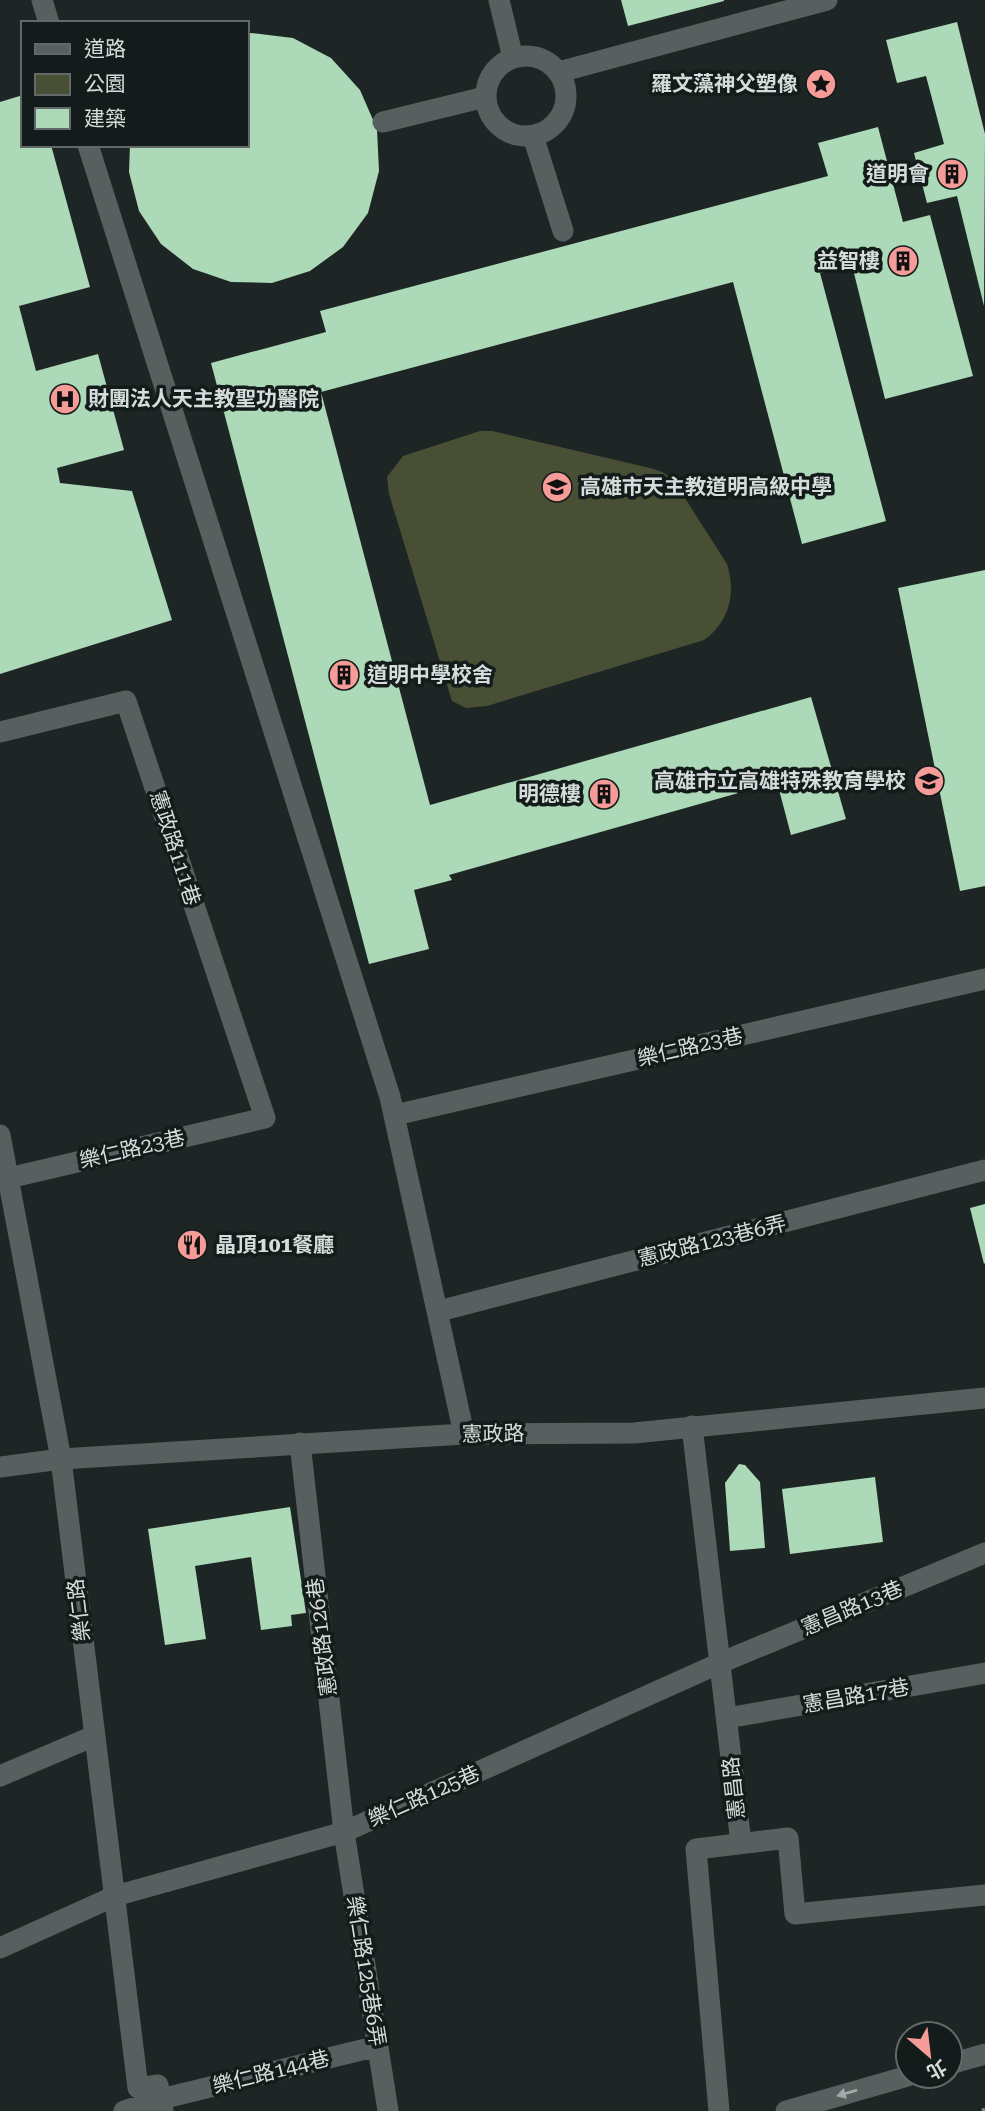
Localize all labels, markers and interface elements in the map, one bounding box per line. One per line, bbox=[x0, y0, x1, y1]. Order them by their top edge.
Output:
legend bbox=[21, 21, 248, 147]
text: 道路 bbox=[84, 37, 126, 61]
place icon: 羅文藻神父塑像 bbox=[804, 67, 838, 101]
text: 公園 bbox=[84, 72, 126, 96]
place label: 羅文藻神父塑像 bbox=[651, 72, 798, 96]
text: 建築 bbox=[84, 107, 126, 131]
building icon: 道明會 bbox=[935, 157, 969, 191]
place label: 道明會 bbox=[866, 162, 929, 186]
building icon: 益智樓 bbox=[886, 244, 920, 278]
place label: 益智樓 bbox=[817, 249, 880, 273]
hospital icon: 財團法人天主教聖功醫院 bbox=[48, 382, 82, 416]
place label: 財團法人天主教聖功醫院 bbox=[88, 387, 319, 411]
school or university icon: 高雄市天主教道明高級中學 bbox=[540, 470, 574, 504]
place label: 高雄市天主教道明高級中學 bbox=[580, 475, 832, 499]
building icon: 道明中學校舍 bbox=[327, 658, 361, 692]
place label: 道明中學校舍 bbox=[367, 663, 493, 687]
school or university icon: 高雄市立高雄特殊教育學校 bbox=[912, 764, 946, 798]
place label: 高雄市立高雄特殊教育學校 bbox=[654, 769, 906, 793]
building icon: 明德樓 bbox=[587, 777, 621, 811]
place label: 明德樓 bbox=[518, 782, 581, 806]
street label: 憲政路111巷 bbox=[145, 788, 205, 908]
street label: 樂仁路23巷 bbox=[635, 1023, 745, 1071]
street label: 樂仁路23巷 bbox=[77, 1125, 187, 1173]
street label: 憲政路123巷6弄 bbox=[635, 1211, 789, 1271]
restaurant icon: 晶頂101餐廳 bbox=[175, 1228, 209, 1262]
place label: 晶頂101餐廳 bbox=[215, 1233, 334, 1257]
street label: 憲政路 bbox=[461, 1421, 525, 1447]
street label: 憲政路126巷 bbox=[303, 1576, 341, 1698]
street label: 憲昌路13巷 bbox=[798, 1576, 906, 1640]
street label: 樂仁路 bbox=[63, 1577, 95, 1643]
street label: 憲昌路17巷 bbox=[801, 1675, 911, 1717]
street label: 憲昌路 bbox=[719, 1755, 749, 1821]
street label: 樂仁路125巷 bbox=[365, 1761, 483, 1831]
street label: 樂仁路125巷6弄 bbox=[342, 1894, 390, 2048]
north arrow bbox=[894, 2020, 964, 2090]
street label: 樂仁路144巷 bbox=[210, 2046, 332, 2098]
text: 北 bbox=[923, 2055, 951, 2084]
one-way arrow bbox=[836, 2089, 857, 2099]

